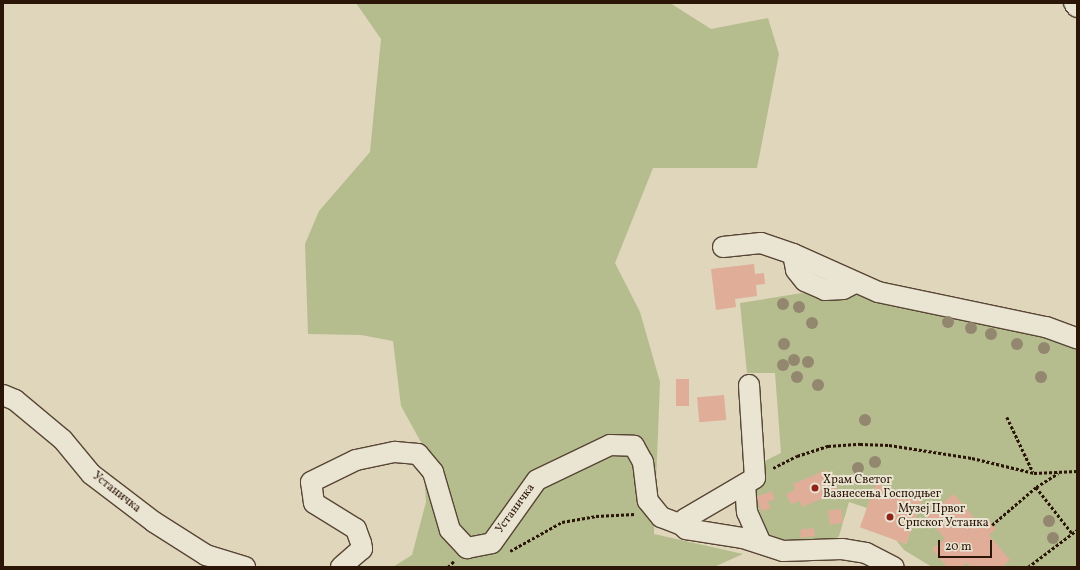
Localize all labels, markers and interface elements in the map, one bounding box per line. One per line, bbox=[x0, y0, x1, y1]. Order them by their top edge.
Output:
street label: Устаничка bbox=[89, 470, 143, 516]
place label: Храм Светог Вазнесења Господњег bbox=[823, 474, 941, 502]
street label: Устаничка bbox=[493, 482, 539, 536]
marker: Храм Светог Вазнесења Господњег bbox=[810, 483, 820, 493]
place label: Музеј Првог Српског Устанка bbox=[898, 503, 989, 531]
marker: Музеј Првог Српског Устанка bbox=[885, 512, 895, 522]
scale bar bbox=[940, 532, 994, 558]
text: 20 m bbox=[945, 539, 972, 555]

